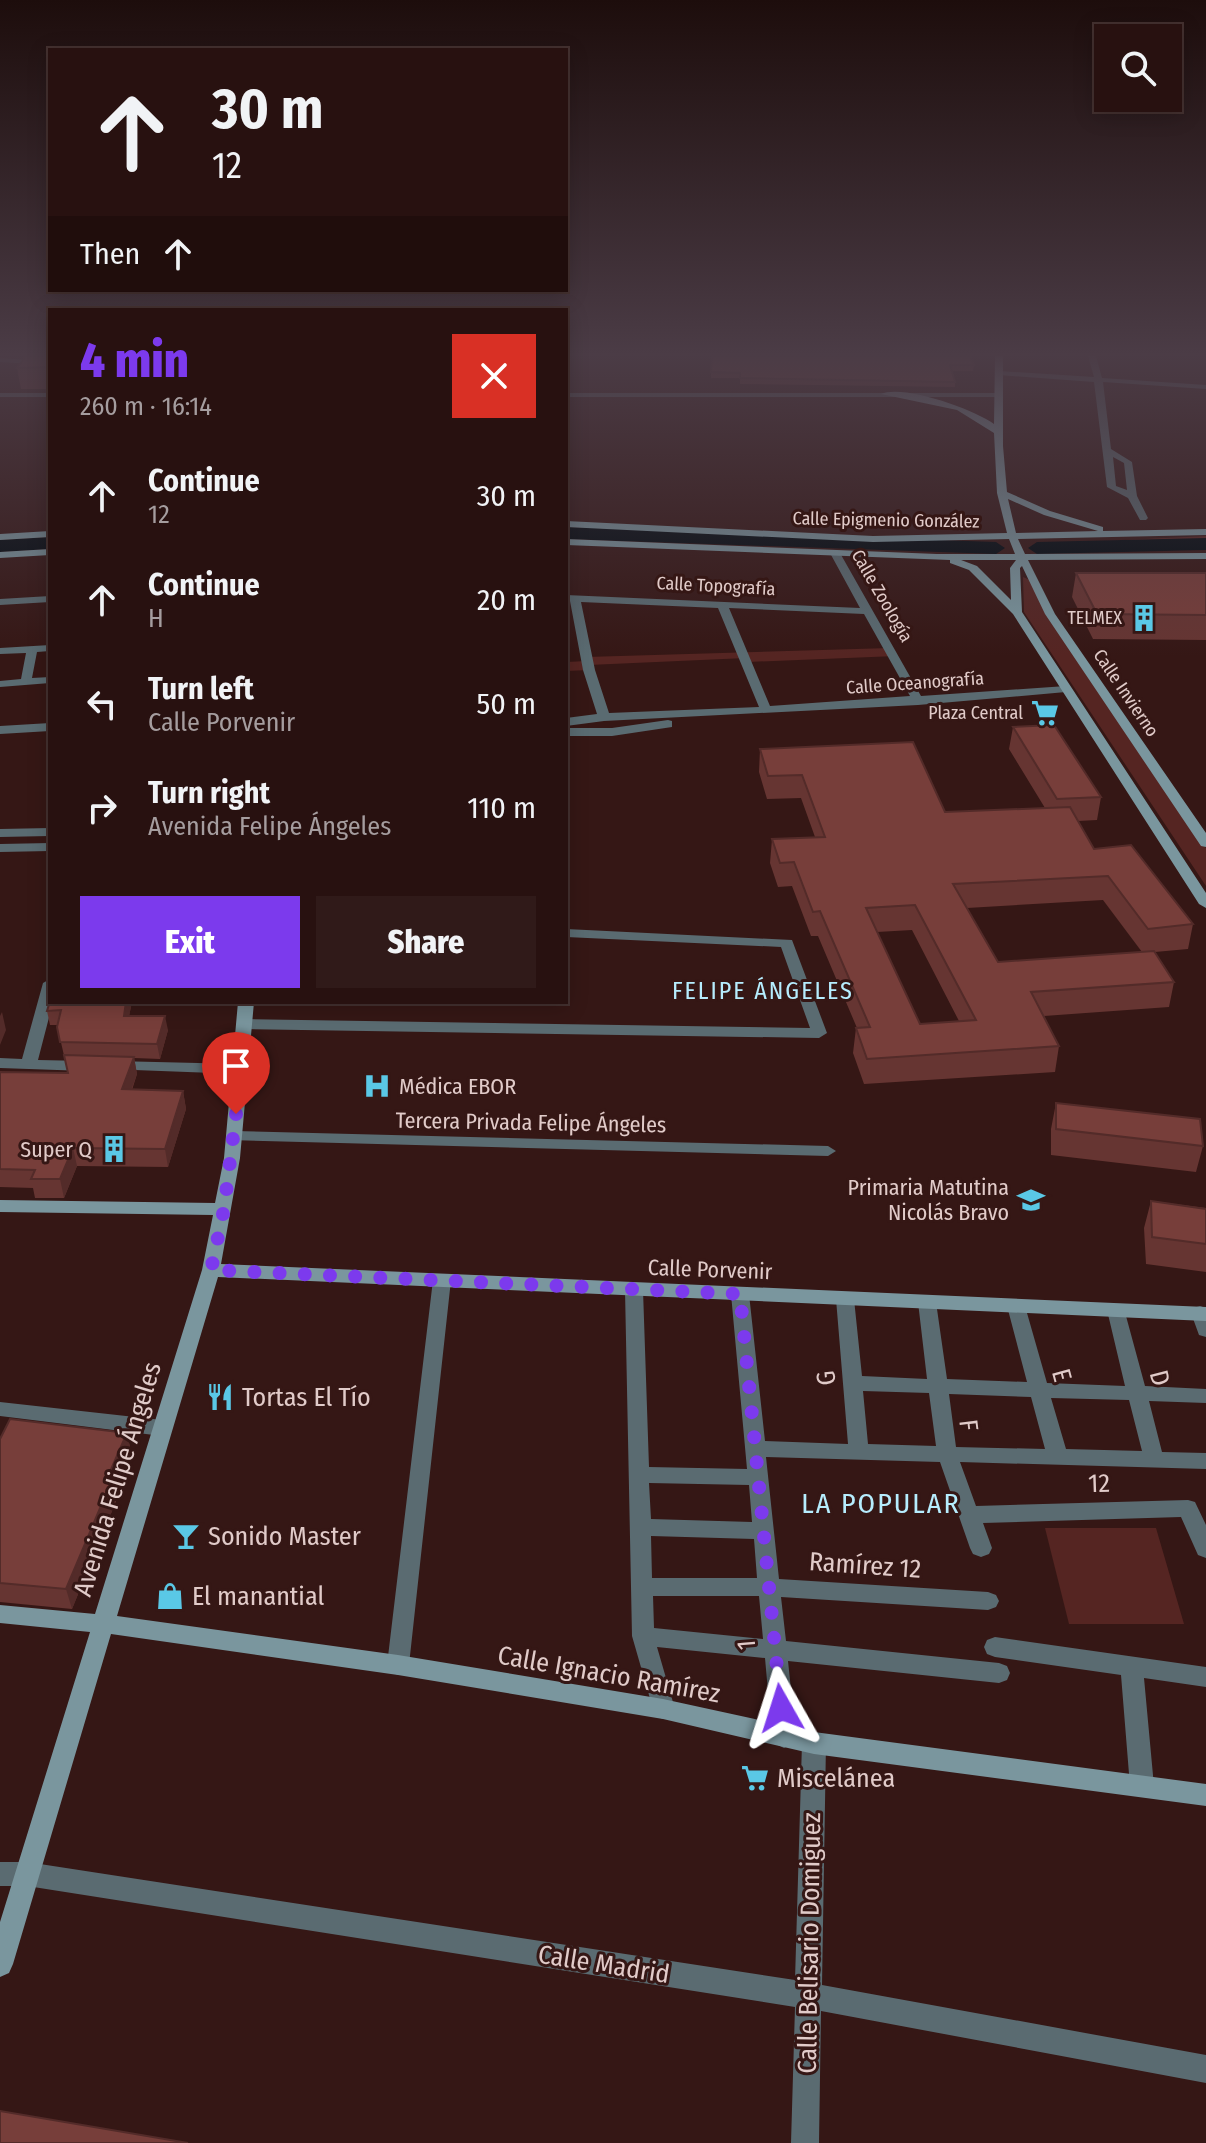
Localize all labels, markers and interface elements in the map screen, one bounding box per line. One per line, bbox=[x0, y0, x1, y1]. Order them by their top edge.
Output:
map controls bbox=[1094, 24, 1182, 112]
button: search bbox=[1094, 24, 1182, 112]
text: 30 m bbox=[212, 76, 323, 143]
icon: ahead bbox=[80, 80, 184, 184]
text: 12 bbox=[212, 144, 242, 188]
icon: ahead bbox=[156, 232, 200, 276]
text: Then bbox=[80, 236, 140, 272]
text: 4 min bbox=[80, 332, 189, 390]
button: close bbox=[452, 334, 536, 418]
text: 260 m · 16:14 bbox=[80, 391, 212, 422]
text: Continue bbox=[148, 463, 260, 499]
icon: ahead bbox=[80, 474, 124, 518]
text: 30 m bbox=[477, 478, 536, 514]
text: 12 bbox=[148, 499, 170, 530]
street label: Calle Epigmenio González bbox=[792, 507, 980, 533]
street label: Calle Zoología bbox=[847, 546, 917, 646]
text: Continue bbox=[148, 567, 260, 603]
street label: Calle Topografía bbox=[656, 572, 776, 600]
icon: ahead bbox=[80, 578, 124, 622]
text: 20 m bbox=[477, 582, 536, 618]
text: H bbox=[148, 603, 164, 634]
building icon: TELMEX bbox=[1129, 603, 1159, 633]
place label: TELMEX bbox=[1067, 607, 1122, 629]
street label: Calle Invierno bbox=[1089, 645, 1163, 741]
street label: Calle Oceanografía bbox=[845, 667, 985, 699]
text: Turn left bbox=[148, 671, 254, 707]
icon: left bbox=[80, 682, 124, 726]
text: 50 m bbox=[476, 686, 536, 722]
supermarket icon: Plaza Central bbox=[1030, 698, 1060, 728]
place label: Plaza Central bbox=[928, 702, 1023, 724]
text: Calle Porvenir bbox=[148, 707, 295, 738]
text: Turn right bbox=[148, 775, 270, 811]
icon: right bbox=[80, 786, 124, 830]
text: 110 m bbox=[467, 790, 536, 826]
text: Avenida Felipe Ángeles bbox=[148, 811, 391, 842]
button: Exit bbox=[80, 896, 300, 988]
button: Share bbox=[316, 896, 536, 988]
district label: FELIPE ÁNGELES bbox=[672, 976, 854, 1005]
pin bbox=[202, 1032, 270, 1114]
icon: arrive bbox=[214, 1044, 258, 1088]
hospital icon: Médica EBOR bbox=[362, 1071, 392, 1101]
place label: Médica EBOR bbox=[399, 1073, 516, 1100]
street label: Tercera Privada Felipe Ángeles bbox=[395, 1107, 667, 1138]
building icon: Super Q bbox=[99, 1134, 129, 1164]
place label: Super Q bbox=[20, 1136, 92, 1163]
place label: Primaria Matutina Nicolás Bravo bbox=[848, 1174, 1009, 1226]
school or university icon: Primaria Matutina Nicolás Bravo bbox=[1016, 1185, 1046, 1215]
street label: Calle Porvenir bbox=[647, 1254, 773, 1285]
street label: Avenida Felipe Ángeles bbox=[67, 1358, 168, 1600]
street label: E bbox=[1045, 1365, 1078, 1385]
street label: D bbox=[1143, 1367, 1176, 1389]
street label: G bbox=[810, 1369, 843, 1387]
restaurant icon: Tortas El Tío bbox=[205, 1382, 235, 1412]
place label: Tortas El Tío bbox=[242, 1382, 371, 1413]
street label: F bbox=[952, 1418, 985, 1433]
street label: 12 bbox=[1088, 1468, 1110, 1499]
district label: LA POPULAR bbox=[801, 1487, 961, 1520]
bar icon: Sonido Master bbox=[171, 1521, 201, 1551]
place label: Sonido Master bbox=[208, 1521, 361, 1552]
street label: Ramírez 12 bbox=[808, 1546, 922, 1585]
shop icon: El manantial bbox=[155, 1581, 185, 1611]
place label: El manantial bbox=[192, 1581, 324, 1612]
street label: 1 bbox=[731, 1639, 762, 1651]
street label: Calle Ignacio Ramírez bbox=[495, 1640, 723, 1709]
position arrow bbox=[739, 1666, 823, 1750]
supermarket icon: Miscelánea bbox=[740, 1763, 770, 1793]
place label: Miscelánea bbox=[777, 1763, 895, 1794]
street label: Calle Belisario Domiguez bbox=[792, 1812, 827, 2074]
street label: Calle Madrid bbox=[536, 1939, 672, 1990]

